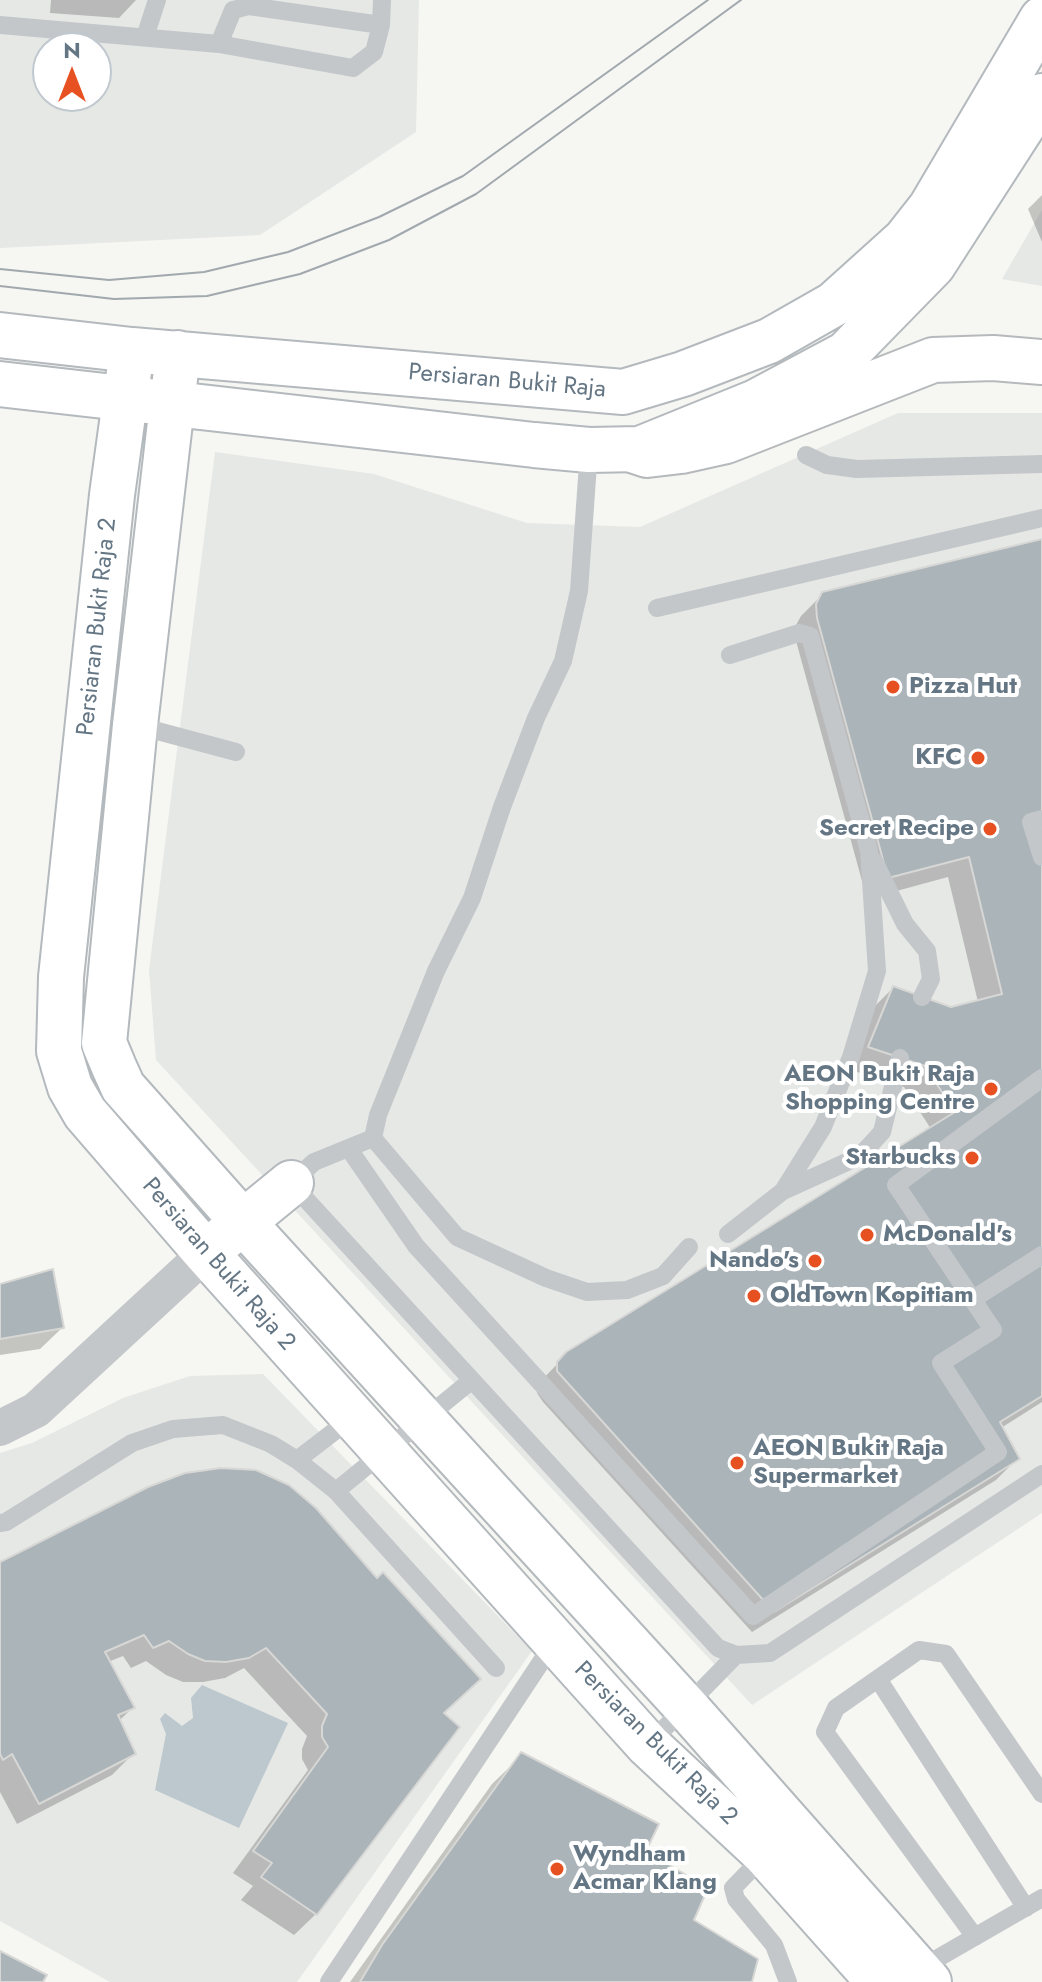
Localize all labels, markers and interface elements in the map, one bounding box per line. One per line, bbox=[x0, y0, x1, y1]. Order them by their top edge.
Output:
north arrow bbox=[32, 32, 112, 112]
text: N bbox=[63, 34, 81, 66]
street label: Persiaran Bukit Raja bbox=[407, 359, 607, 405]
street label: Persiaran Bukit Raja 2 bbox=[72, 516, 124, 738]
place label: Pizza Hut bbox=[909, 673, 1017, 701]
marker: Pizza Hut bbox=[884, 678, 902, 696]
place label: KFC bbox=[915, 744, 962, 772]
marker: KFC bbox=[969, 749, 987, 767]
place label: Secret Recipe bbox=[819, 815, 974, 843]
marker: Secret Recipe bbox=[981, 820, 999, 838]
place label: AEON Bukit Raja Shopping Centre bbox=[784, 1061, 975, 1117]
marker: AEON Bukit Raja Shopping Centre bbox=[982, 1080, 1000, 1098]
place label: Starbucks bbox=[845, 1144, 956, 1172]
marker: Starbucks bbox=[963, 1149, 981, 1167]
street label: Persiaran Bukit Raja 2 bbox=[135, 1173, 301, 1357]
place label: McDonald's bbox=[883, 1221, 1012, 1249]
marker: McDonald's bbox=[858, 1226, 876, 1244]
place label: Nando's bbox=[709, 1247, 799, 1275]
marker: Nando's bbox=[806, 1252, 824, 1270]
place label: OldTown Kopitiam bbox=[770, 1282, 974, 1310]
marker: OldTown Kopitiam bbox=[745, 1287, 763, 1305]
place label: AEON Bukit Raja Supermarket bbox=[753, 1435, 944, 1491]
marker: AEON Bukit Raja Supermarket bbox=[728, 1454, 746, 1472]
street label: Persiaran Bukit Raja 2 bbox=[567, 1656, 743, 1832]
place label: Wyndham Acmar Klang bbox=[573, 1841, 717, 1897]
marker: Wyndham Acmar Klang bbox=[548, 1860, 566, 1878]

